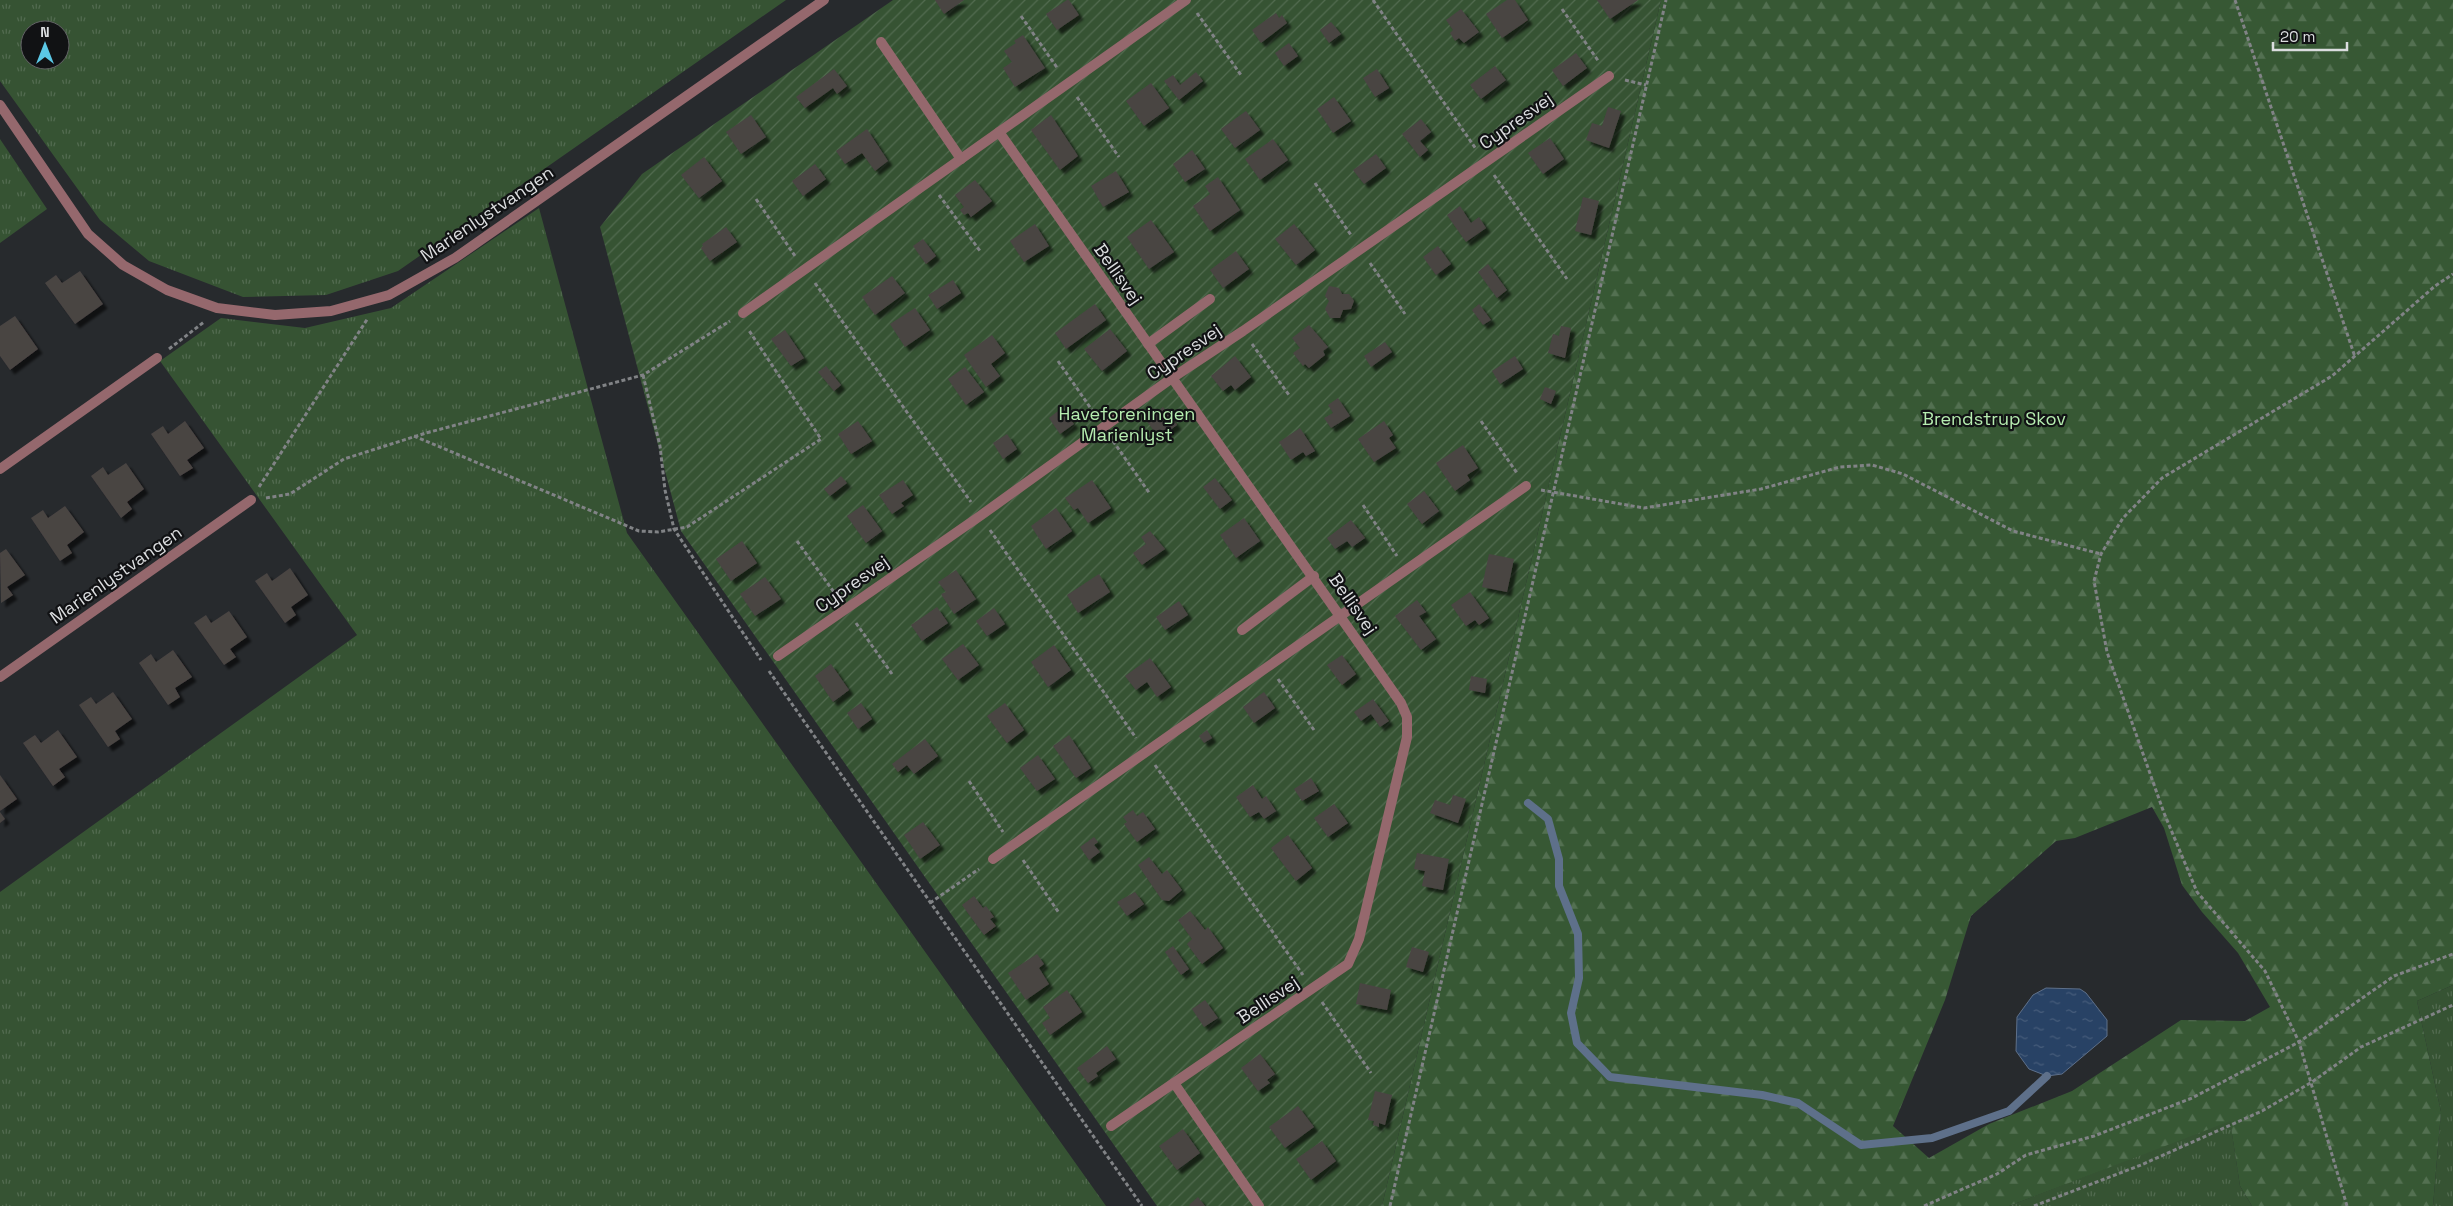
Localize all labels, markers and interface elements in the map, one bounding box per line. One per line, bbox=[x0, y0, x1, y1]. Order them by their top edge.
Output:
north arrow bbox=[20, 20, 70, 70]
scale bar bbox=[2273, 20, 2347, 52]
text: N bbox=[40, 23, 50, 41]
text: 20 m bbox=[2280, 27, 2315, 46]
street label: Cypresvej bbox=[1474, 87, 1557, 154]
street label: Marienlystvangen bbox=[416, 160, 558, 267]
street label: Bellisvej bbox=[1089, 239, 1148, 309]
street label: Cypresvej bbox=[1142, 318, 1225, 385]
park label: Haveforeningen Marienlyst bbox=[1059, 402, 1195, 446]
park label: Brendstrup Skov bbox=[1922, 407, 2066, 430]
street label: Marienlystvangen bbox=[45, 520, 186, 629]
street label: Cypresvej bbox=[810, 550, 893, 617]
street label: Bellisvej bbox=[1324, 569, 1383, 639]
street label: Bellisvej bbox=[1233, 971, 1303, 1029]

